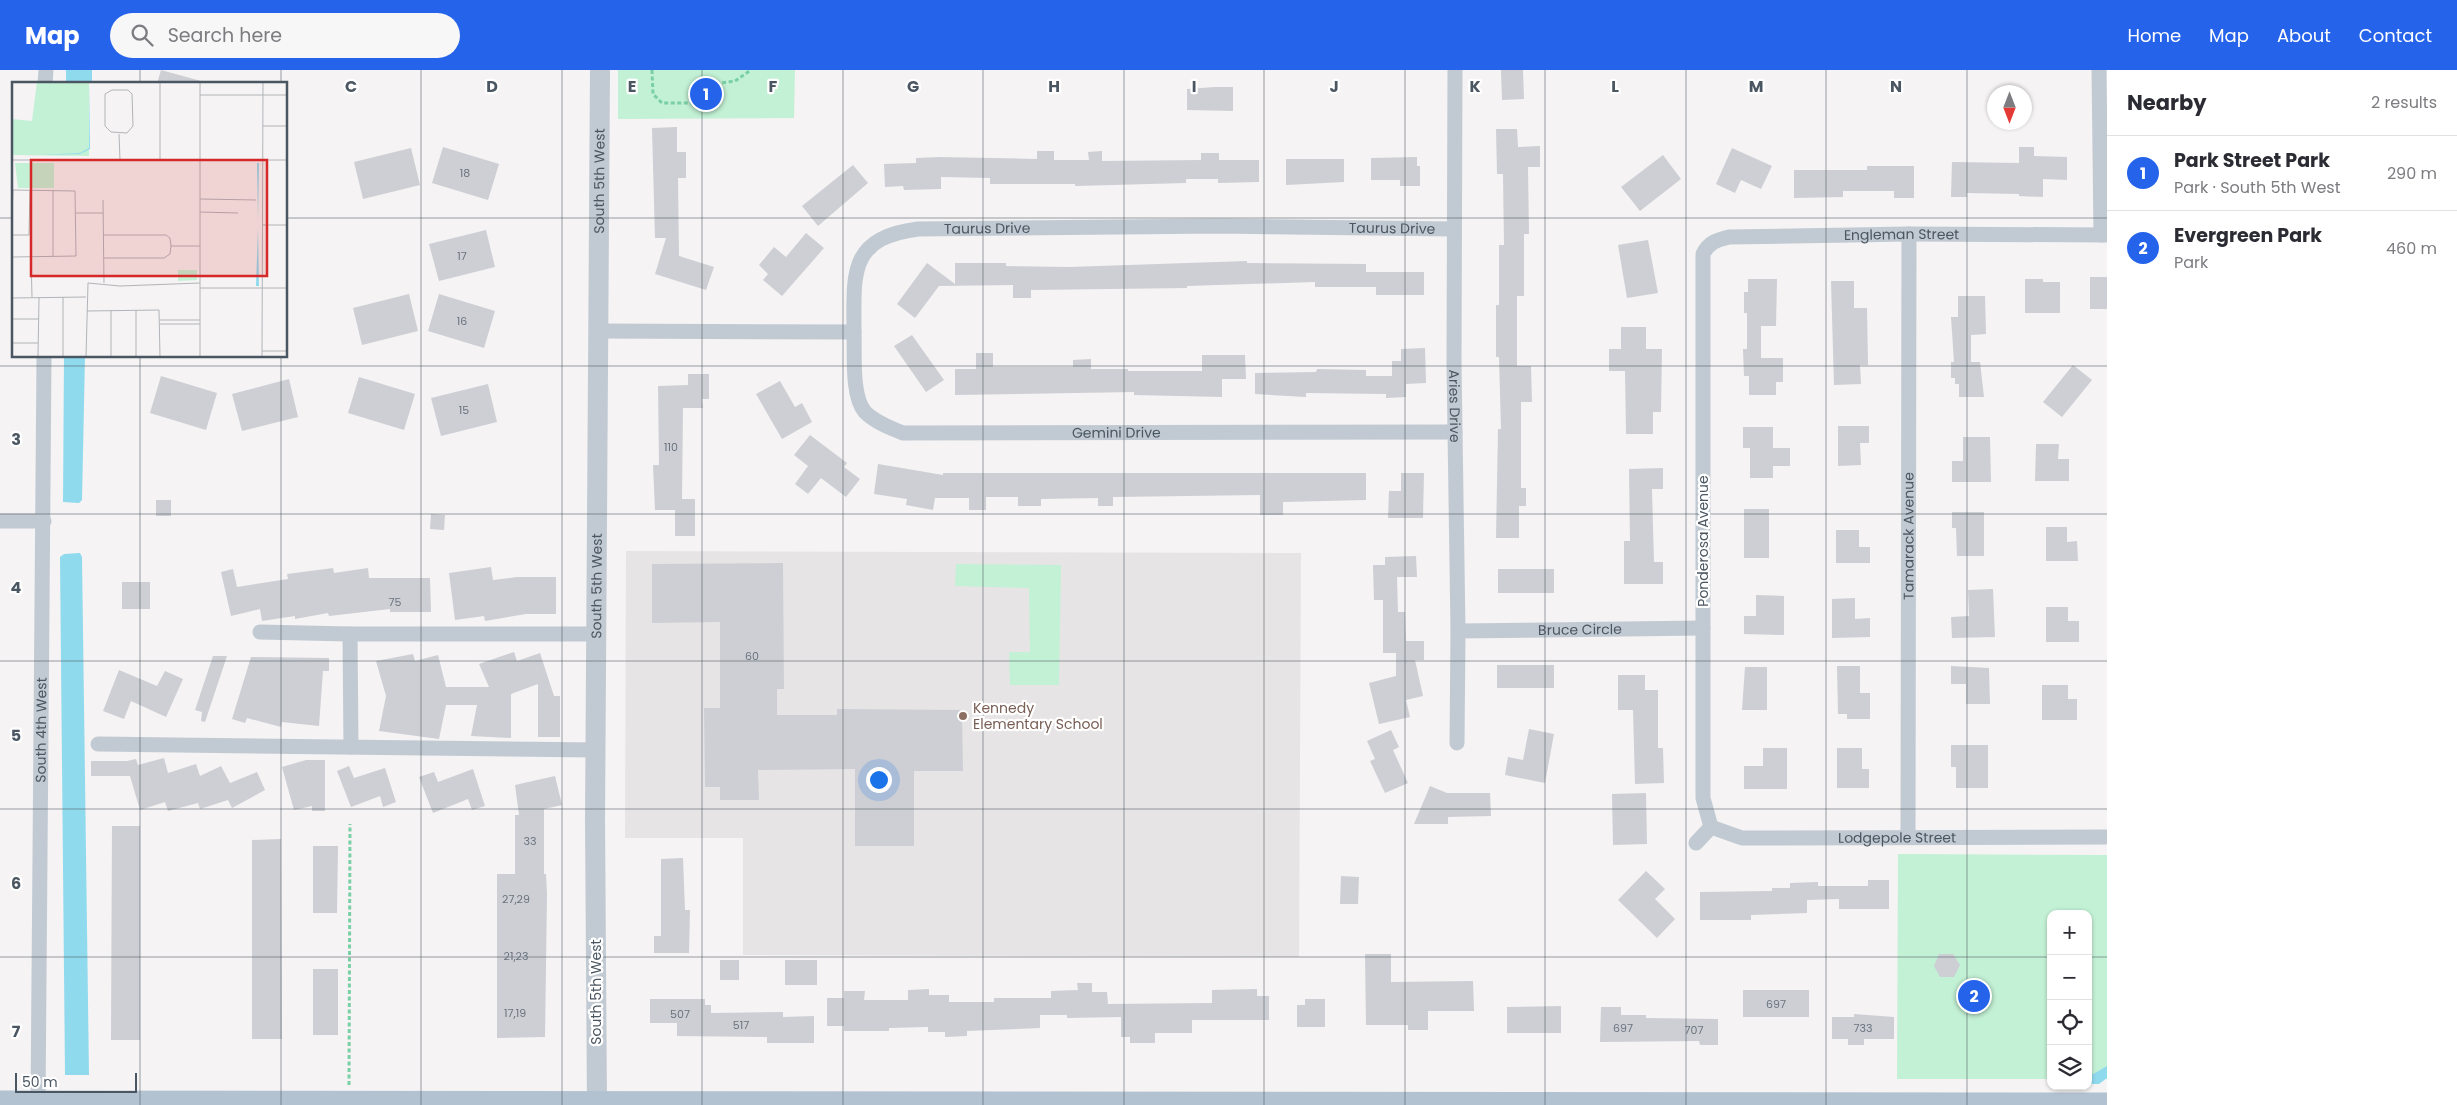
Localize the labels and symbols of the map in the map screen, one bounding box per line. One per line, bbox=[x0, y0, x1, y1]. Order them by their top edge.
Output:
text: C bbox=[345, 75, 357, 98]
text: D bbox=[486, 75, 498, 98]
text: E bbox=[628, 75, 636, 98]
pin: 1 bbox=[690, 75, 722, 113]
text: F bbox=[769, 75, 778, 98]
text: G bbox=[907, 75, 919, 98]
text: H bbox=[1048, 75, 1060, 98]
text: I bbox=[1192, 75, 1196, 98]
text: J bbox=[1329, 75, 1339, 98]
text: K bbox=[1469, 75, 1481, 98]
text: L bbox=[1611, 75, 1619, 98]
text: M bbox=[1749, 75, 1763, 98]
text: N bbox=[1890, 75, 1902, 98]
inset map bbox=[12, 82, 288, 358]
north arrow bbox=[1987, 85, 2032, 130]
street label: South 5th West bbox=[589, 128, 610, 234]
house number: 18 bbox=[460, 165, 470, 181]
street label: Taurus Drive bbox=[944, 218, 1031, 239]
street label: Taurus Drive bbox=[1349, 218, 1436, 239]
street label: Engleman Street bbox=[1844, 224, 1959, 245]
house number: 17 bbox=[457, 248, 467, 264]
house number: 16 bbox=[457, 313, 467, 329]
street label: Aries Drive bbox=[1444, 369, 1465, 443]
house number: 15 bbox=[459, 402, 469, 418]
street label: Gemini Drive bbox=[1072, 423, 1161, 443]
text: 3 bbox=[11, 428, 21, 451]
house number: 110 bbox=[664, 439, 678, 455]
street label: Tamarack Avenue bbox=[1898, 472, 1919, 600]
street label: Ponderosa Avenue bbox=[1693, 475, 1713, 607]
street label: South 5th West bbox=[586, 533, 607, 639]
text: 4 bbox=[11, 576, 22, 599]
house number: 75 bbox=[389, 594, 402, 610]
street label: Bruce Circle bbox=[1538, 619, 1622, 640]
house number: 60 bbox=[745, 648, 759, 664]
street label: South 4th West bbox=[31, 677, 51, 783]
place label: Kennedy Elementary School bbox=[973, 698, 1103, 734]
marker: Kennedy Elementary School bbox=[957, 710, 969, 722]
text: 5 bbox=[11, 724, 21, 747]
your location bbox=[866, 767, 892, 793]
street label: Lodgepole Street bbox=[1838, 827, 1956, 848]
house number: 33 bbox=[524, 833, 536, 849]
text: 6 bbox=[11, 872, 21, 895]
house number: 27,29 bbox=[502, 891, 530, 907]
street label: South 5th West bbox=[586, 939, 606, 1045]
house number: 21,23 bbox=[504, 948, 528, 964]
pin: 2 bbox=[1958, 977, 1990, 1015]
house number: 697 bbox=[1766, 996, 1786, 1012]
house number: 17,19 bbox=[504, 1005, 526, 1021]
house number: 507 bbox=[670, 1006, 690, 1022]
house number: 517 bbox=[733, 1017, 749, 1033]
text: 7 bbox=[12, 1020, 21, 1043]
house number: 697 bbox=[1613, 1020, 1633, 1036]
house number: 733 bbox=[1854, 1020, 1872, 1036]
house number: 707 bbox=[1685, 1022, 1703, 1038]
scale bar bbox=[15, 1070, 138, 1093]

